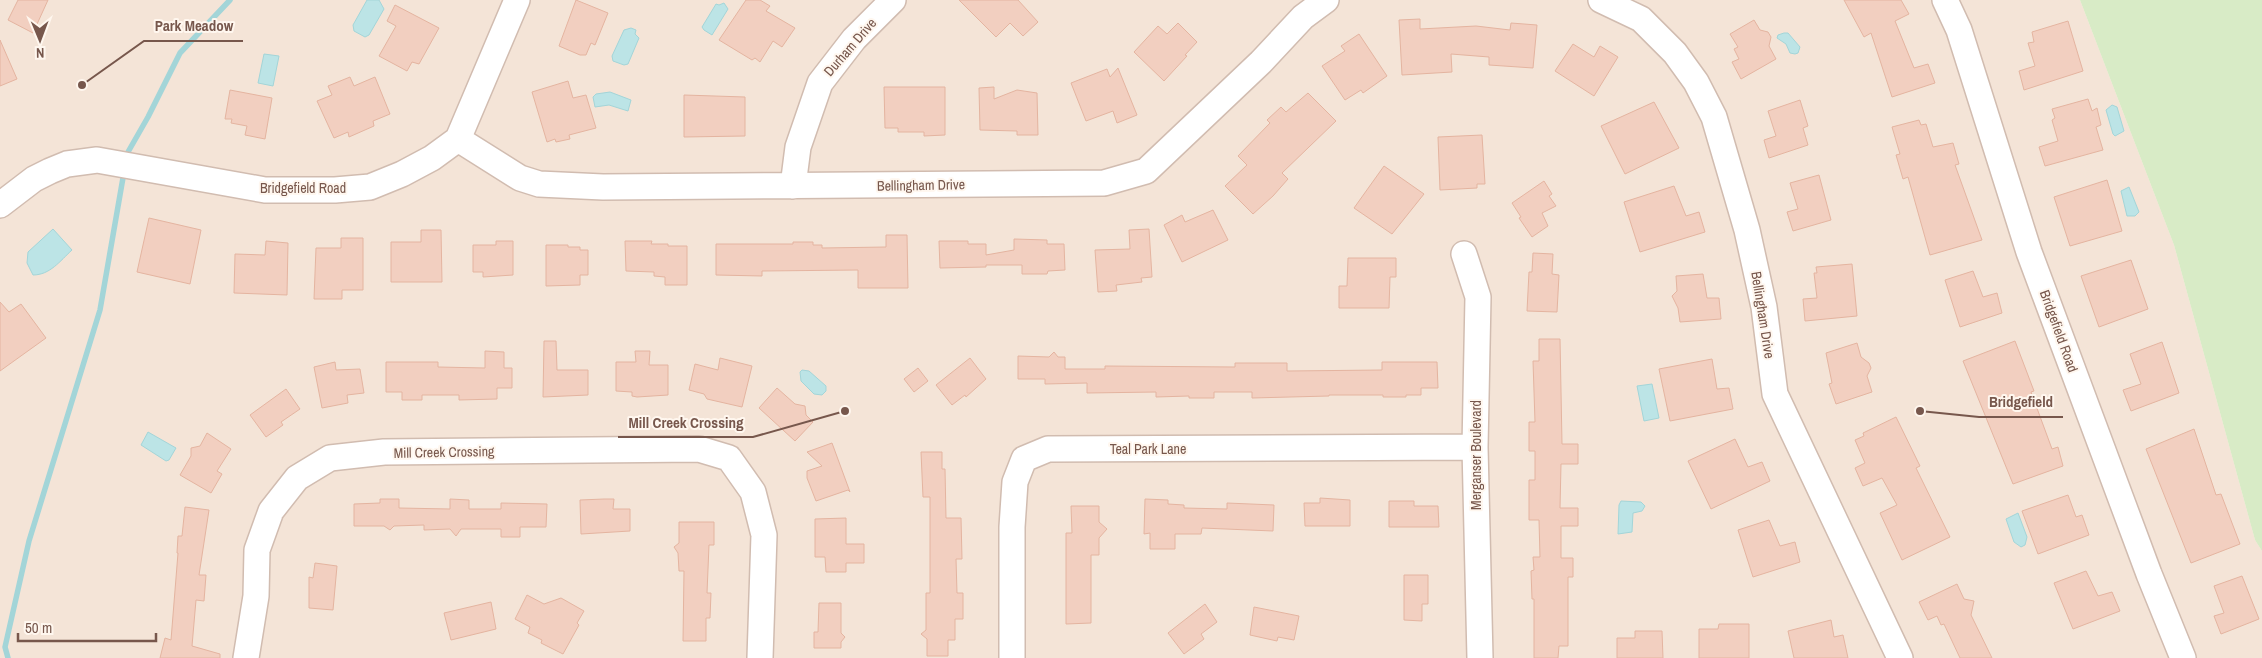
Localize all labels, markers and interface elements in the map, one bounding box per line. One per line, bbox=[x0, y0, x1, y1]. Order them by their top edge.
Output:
callout: Park Meadow bbox=[144, 11, 243, 41]
street label: Durham Drive bbox=[820, 14, 880, 80]
north arrow bbox=[15, 15, 65, 65]
text: Park Meadow bbox=[155, 15, 234, 36]
text: N bbox=[36, 44, 45, 62]
street label: Bellingham Drive bbox=[877, 175, 965, 195]
street label: Bridgefield Road bbox=[260, 179, 346, 197]
street label: Bellingham Drive bbox=[1747, 270, 1779, 360]
street label: Bridgefield Road bbox=[2036, 287, 2082, 375]
callout: Bridgefield bbox=[1979, 387, 2063, 417]
text: Bridgefield bbox=[1989, 391, 2053, 412]
street label: Merganser Boulevard bbox=[1467, 400, 1485, 510]
callout: Mill Creek Crossing bbox=[618, 407, 753, 437]
text: Mill Creek Crossing bbox=[629, 412, 744, 433]
street label: Teal Park Lane bbox=[1110, 440, 1186, 458]
street label: Mill Creek Crossing bbox=[393, 442, 495, 462]
scale bar bbox=[18, 610, 155, 642]
text: 50 m bbox=[25, 617, 52, 638]

